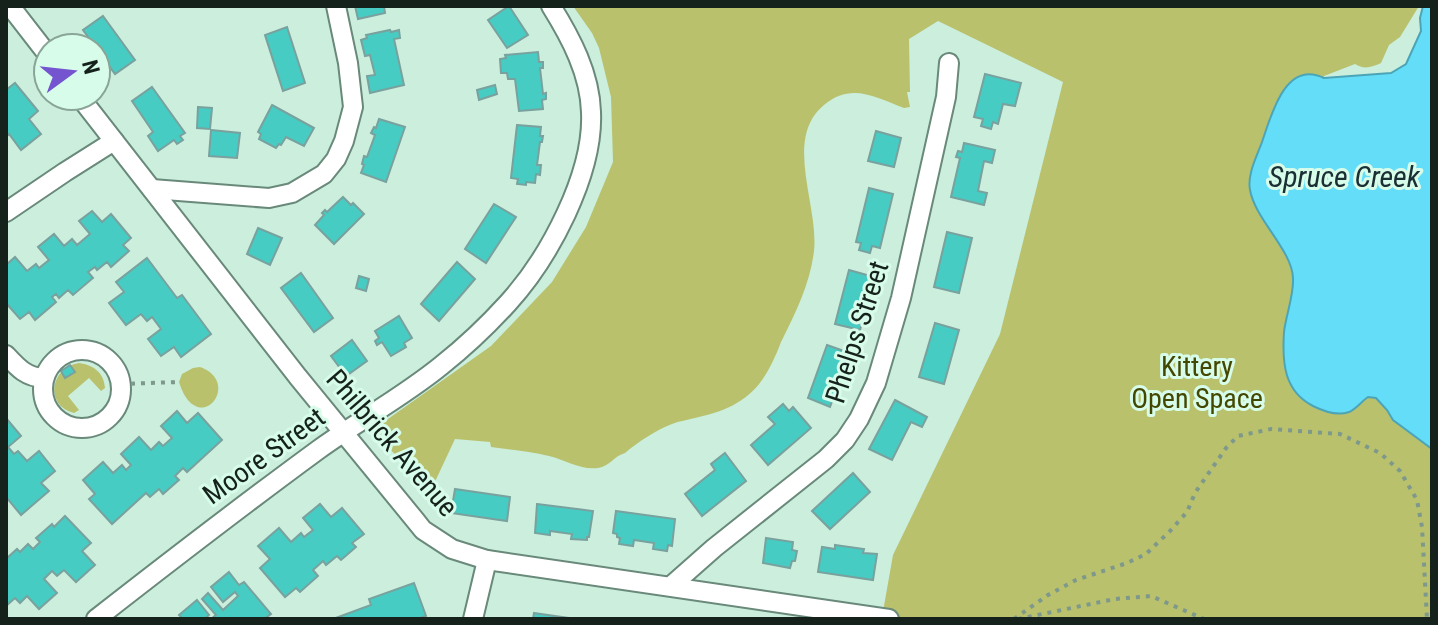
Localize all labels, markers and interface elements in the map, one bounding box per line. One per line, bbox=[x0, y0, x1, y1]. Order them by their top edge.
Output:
north arrow bbox=[32, 32, 112, 112]
text: N bbox=[77, 57, 105, 77]
water label: Spruce Creek bbox=[1268, 159, 1421, 194]
street label: Phelps Street bbox=[819, 257, 895, 407]
park label: Kittery Open Space bbox=[1131, 350, 1263, 415]
street label: Philbrick Avenue bbox=[319, 363, 465, 523]
street label: Moore Street bbox=[197, 401, 331, 511]

